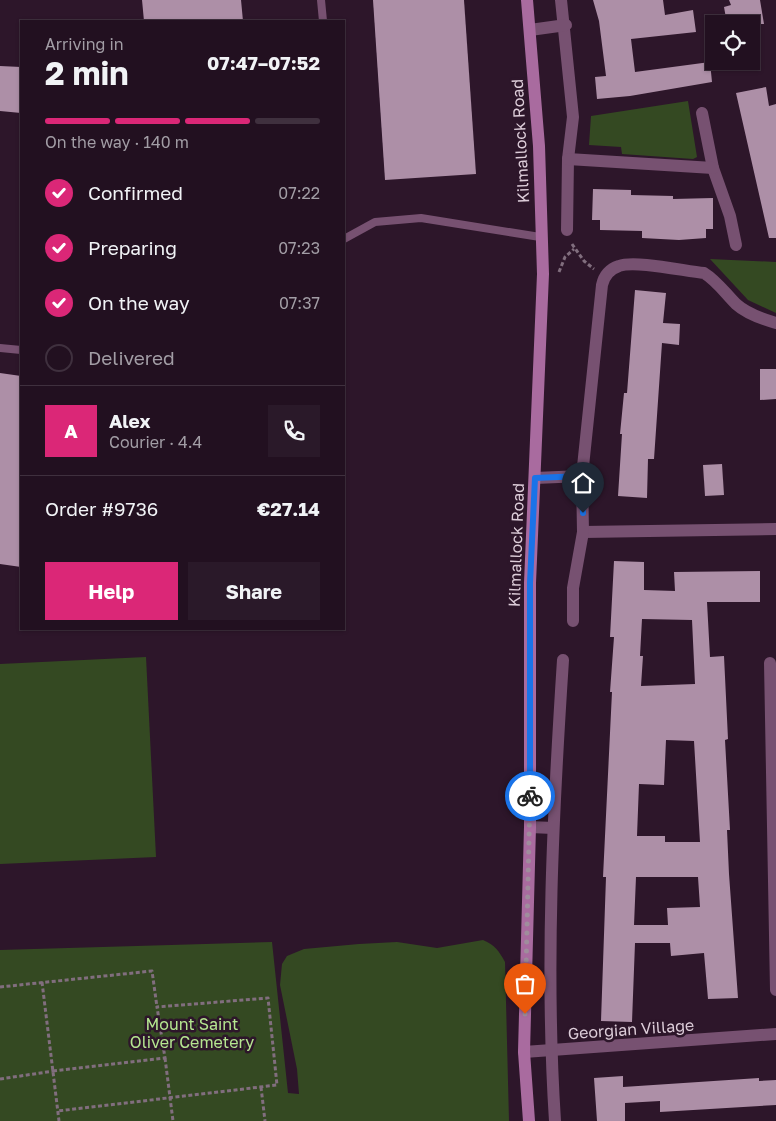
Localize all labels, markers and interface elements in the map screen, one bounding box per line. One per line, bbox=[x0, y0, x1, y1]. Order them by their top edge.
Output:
map controls bbox=[705, 15, 760, 70]
button: locate bbox=[705, 15, 760, 70]
text: Arriving in bbox=[45, 34, 124, 54]
text: 07:47–07:52 bbox=[207, 51, 320, 74]
text: 2 min bbox=[45, 54, 129, 92]
street label: Kilmallock Road bbox=[507, 78, 533, 204]
text: On the way · 140 m bbox=[45, 132, 189, 152]
icon: check bbox=[45, 179, 73, 207]
text: Confirmed bbox=[88, 181, 183, 204]
text: 07:22 bbox=[278, 183, 320, 203]
icon: check bbox=[45, 234, 73, 262]
text: Preparing bbox=[88, 236, 177, 259]
text: 07:23 bbox=[278, 238, 320, 258]
icon: check bbox=[45, 289, 73, 317]
text: On the way bbox=[88, 291, 190, 314]
text: 07:37 bbox=[279, 293, 320, 313]
text: Delivered bbox=[88, 346, 175, 369]
button: phone bbox=[268, 405, 320, 457]
text: Alex bbox=[109, 409, 150, 432]
text: A bbox=[64, 419, 78, 442]
text: Courier · 4.4 bbox=[109, 432, 202, 452]
pin bbox=[562, 462, 604, 513]
icon: home bbox=[569, 469, 597, 497]
street label: Kilmallock Road bbox=[504, 483, 528, 607]
text: Order #9736 bbox=[45, 497, 158, 520]
text: €27.14 bbox=[257, 497, 320, 520]
button: Help bbox=[45, 562, 178, 620]
button: Share bbox=[188, 562, 320, 620]
courier bbox=[505, 771, 555, 821]
icon: bike bbox=[516, 782, 544, 810]
pin bbox=[504, 963, 546, 1014]
icon: bag bbox=[511, 970, 539, 998]
park label: Mount Saint Oliver Cemetery bbox=[130, 1014, 254, 1052]
street label: Georgian Village bbox=[567, 1015, 695, 1043]

